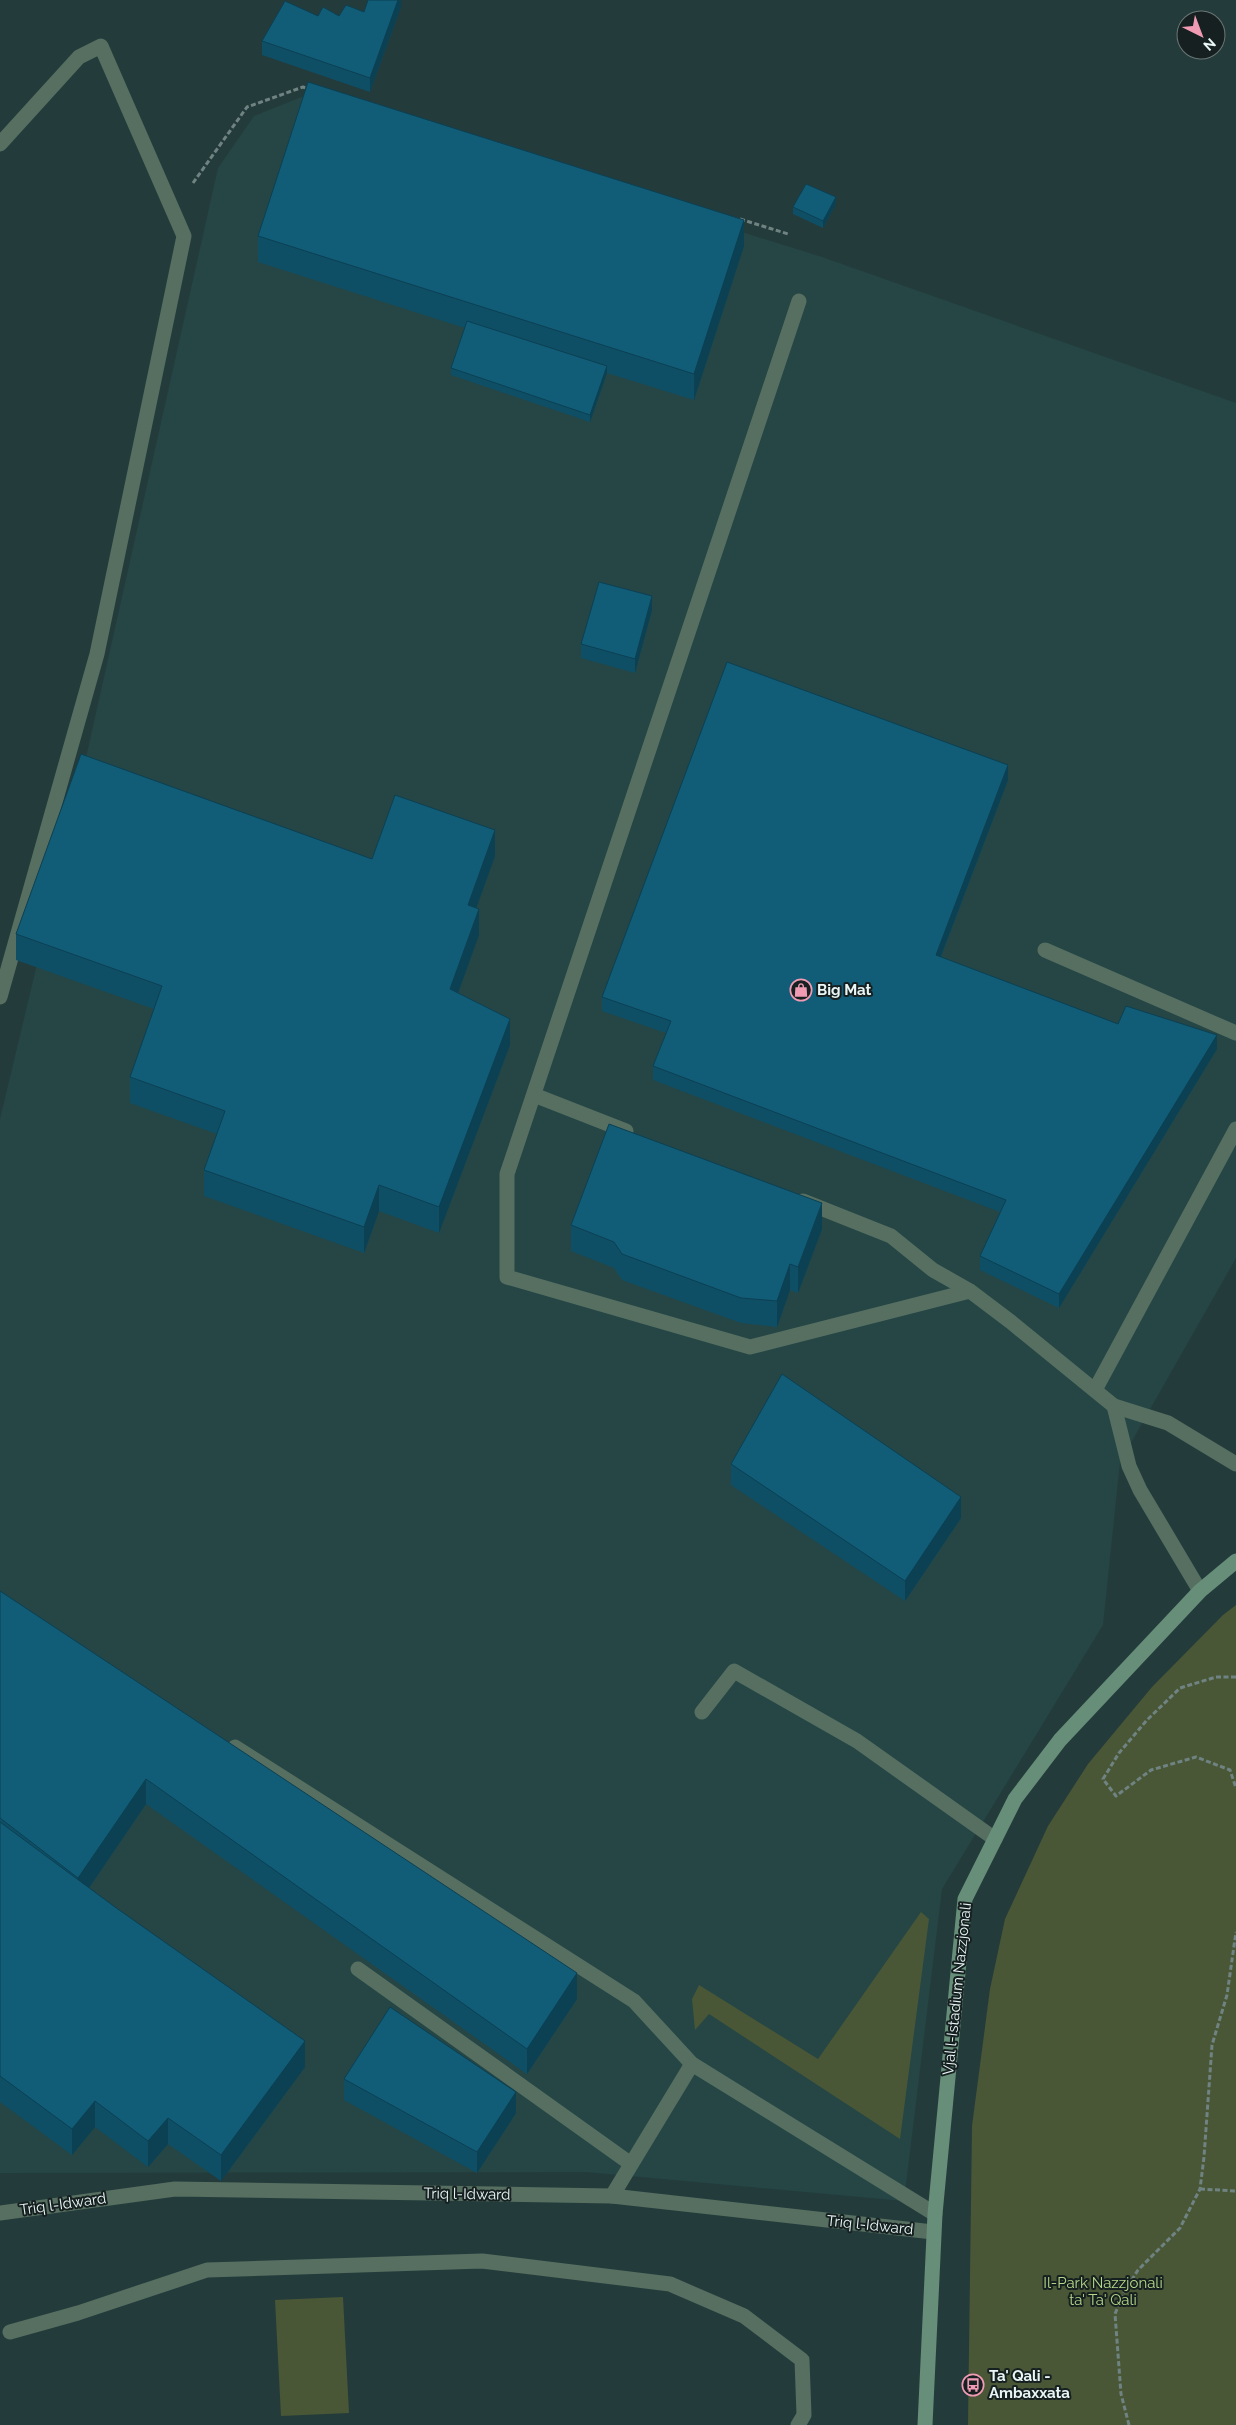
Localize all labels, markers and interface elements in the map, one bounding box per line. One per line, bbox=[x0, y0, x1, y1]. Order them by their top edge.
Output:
north arrow bbox=[1176, 10, 1226, 60]
text: N bbox=[1200, 35, 1219, 54]
shop icon: Big Mat bbox=[789, 978, 813, 1002]
place label: Big Mat bbox=[817, 981, 872, 999]
street label: Vjal l-Istadium Nazzjonali bbox=[939, 1902, 975, 2076]
street label: Triq l-Idward bbox=[423, 2184, 511, 2204]
street label: Triq l-Idward bbox=[19, 2189, 107, 2219]
street label: Triq l-Idward bbox=[826, 2211, 914, 2239]
park label: Il-Park Nazzjonali ta' Ta' Qali bbox=[1043, 2274, 1163, 2309]
place label: Ta' Qali - Ambaxxata bbox=[989, 2367, 1070, 2402]
bus stop icon: Ta' Qali - Ambaxxata bbox=[961, 2373, 985, 2397]

